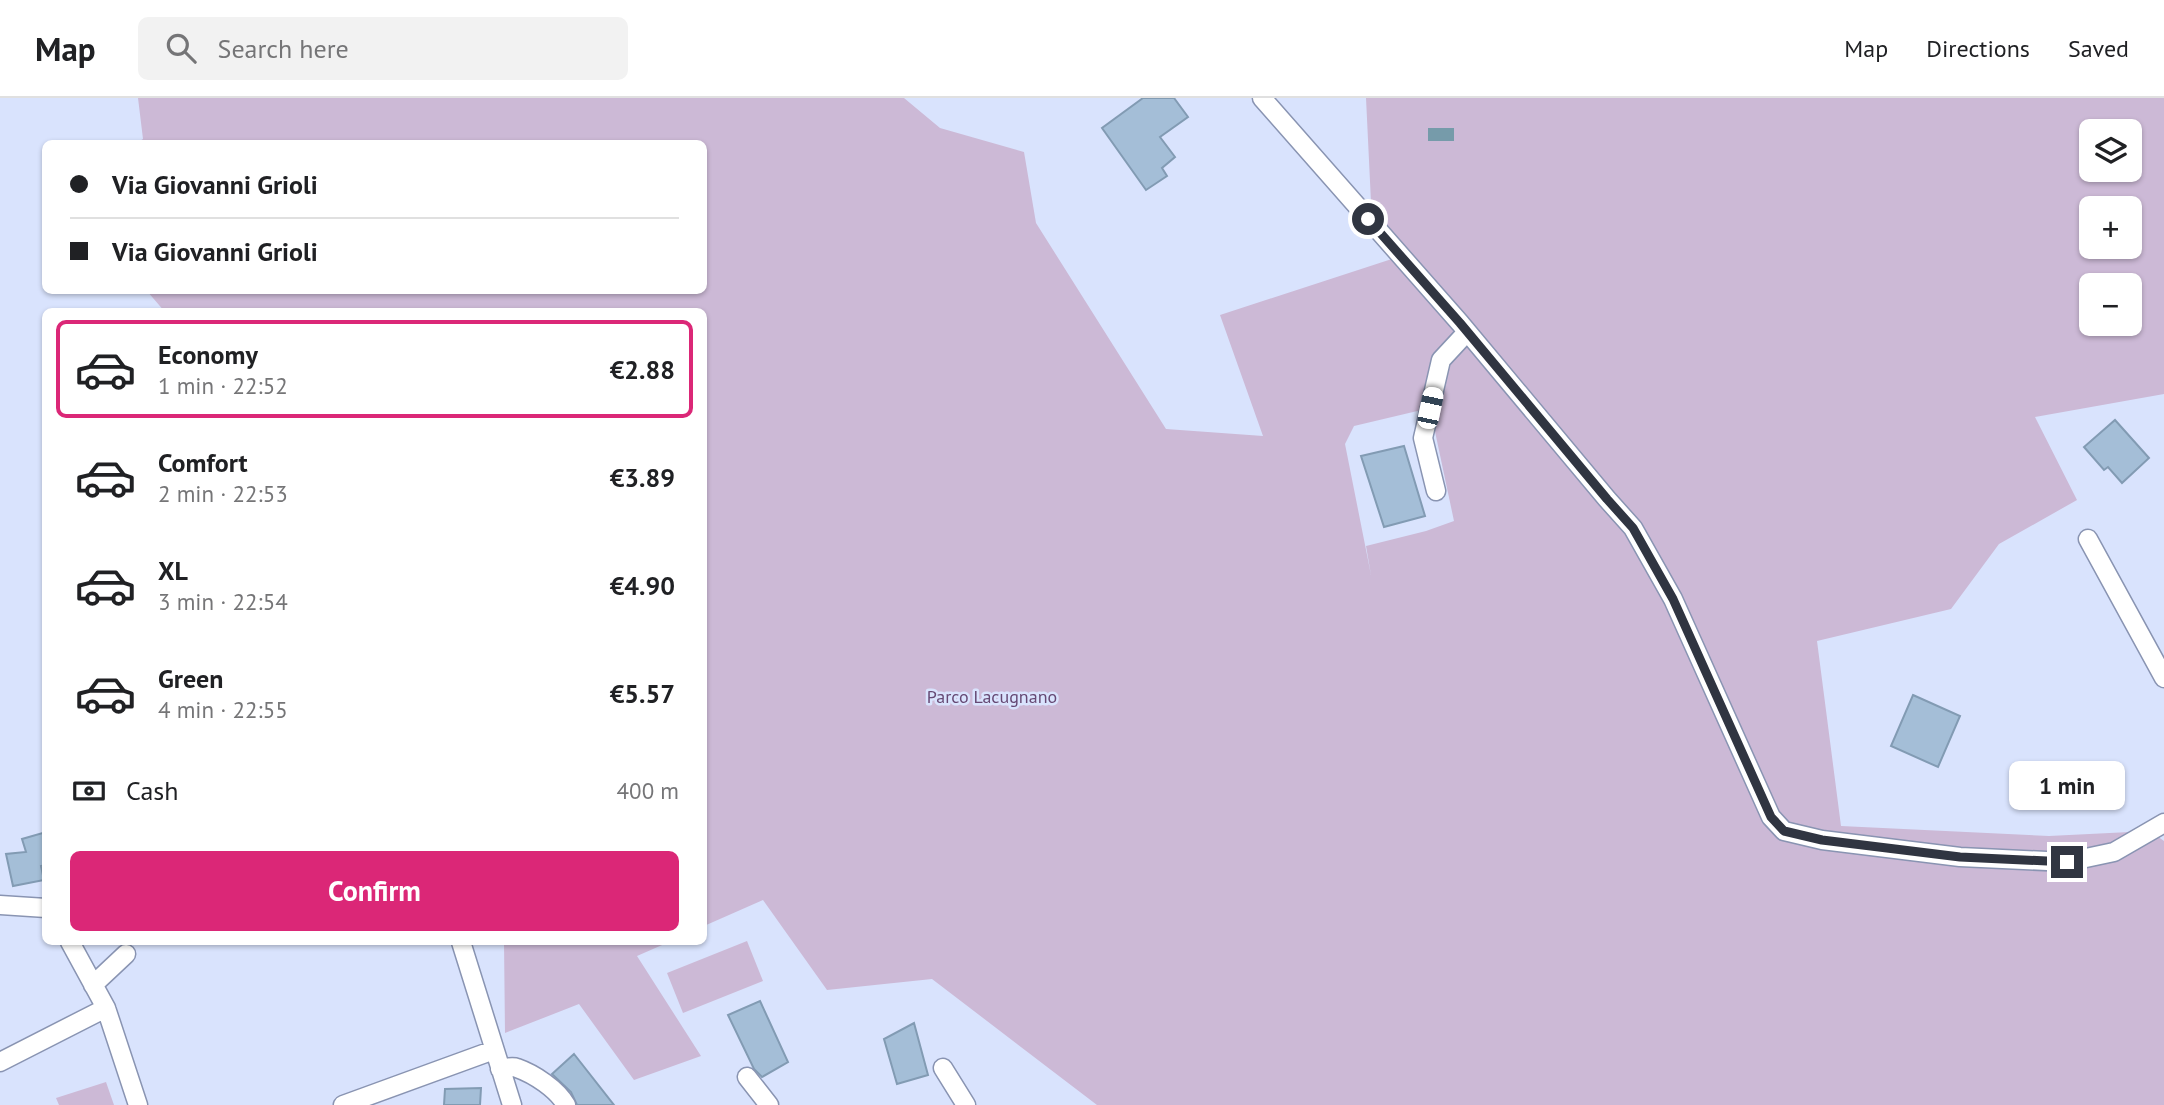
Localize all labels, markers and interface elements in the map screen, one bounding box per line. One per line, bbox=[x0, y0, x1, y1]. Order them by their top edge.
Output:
search box bbox=[138, 17, 628, 80]
text: Map bbox=[35, 27, 96, 70]
icon: search bbox=[162, 29, 200, 67]
text: Search here bbox=[218, 32, 349, 65]
text: Map bbox=[1844, 33, 1888, 64]
text: Directions bbox=[1926, 33, 2030, 64]
text: Saved bbox=[2068, 33, 2129, 64]
map controls bbox=[2079, 119, 2142, 336]
button: layers bbox=[2079, 119, 2142, 182]
text: Via Giovanni Grioli bbox=[112, 168, 318, 201]
button: + bbox=[2079, 196, 2142, 259]
route start bbox=[1352, 203, 1384, 235]
text: Via Giovanni Grioli bbox=[112, 235, 318, 268]
button: − bbox=[2079, 273, 2142, 336]
icon: car bbox=[74, 338, 137, 401]
text: Economy bbox=[158, 338, 258, 371]
text: €2.88 bbox=[610, 353, 675, 386]
text: 1 min · 22:52 bbox=[158, 371, 288, 400]
car bbox=[1416, 385, 1445, 431]
icon: car bbox=[74, 446, 137, 509]
text: Comfort bbox=[158, 446, 248, 479]
text: €3.89 bbox=[610, 461, 675, 494]
text: 2 min · 22:53 bbox=[158, 479, 288, 508]
icon: car bbox=[74, 554, 137, 617]
text: XL bbox=[158, 554, 188, 587]
text: €4.90 bbox=[610, 569, 675, 602]
text: 3 min · 22:54 bbox=[158, 587, 288, 616]
icon: car bbox=[74, 662, 137, 725]
text: Green bbox=[158, 662, 223, 695]
text: €5.57 bbox=[610, 677, 675, 710]
park label: Parco Lacugnano bbox=[927, 685, 1057, 708]
text: 4 min · 22:55 bbox=[158, 695, 288, 724]
callout: 1 min bbox=[2009, 760, 2125, 810]
text: 1 min bbox=[2039, 771, 2095, 800]
icon: cash bbox=[70, 772, 108, 810]
text: Cash bbox=[126, 774, 178, 807]
text: 400 m bbox=[617, 776, 679, 805]
route end bbox=[2051, 846, 2083, 878]
button: Confirm bbox=[70, 851, 679, 931]

